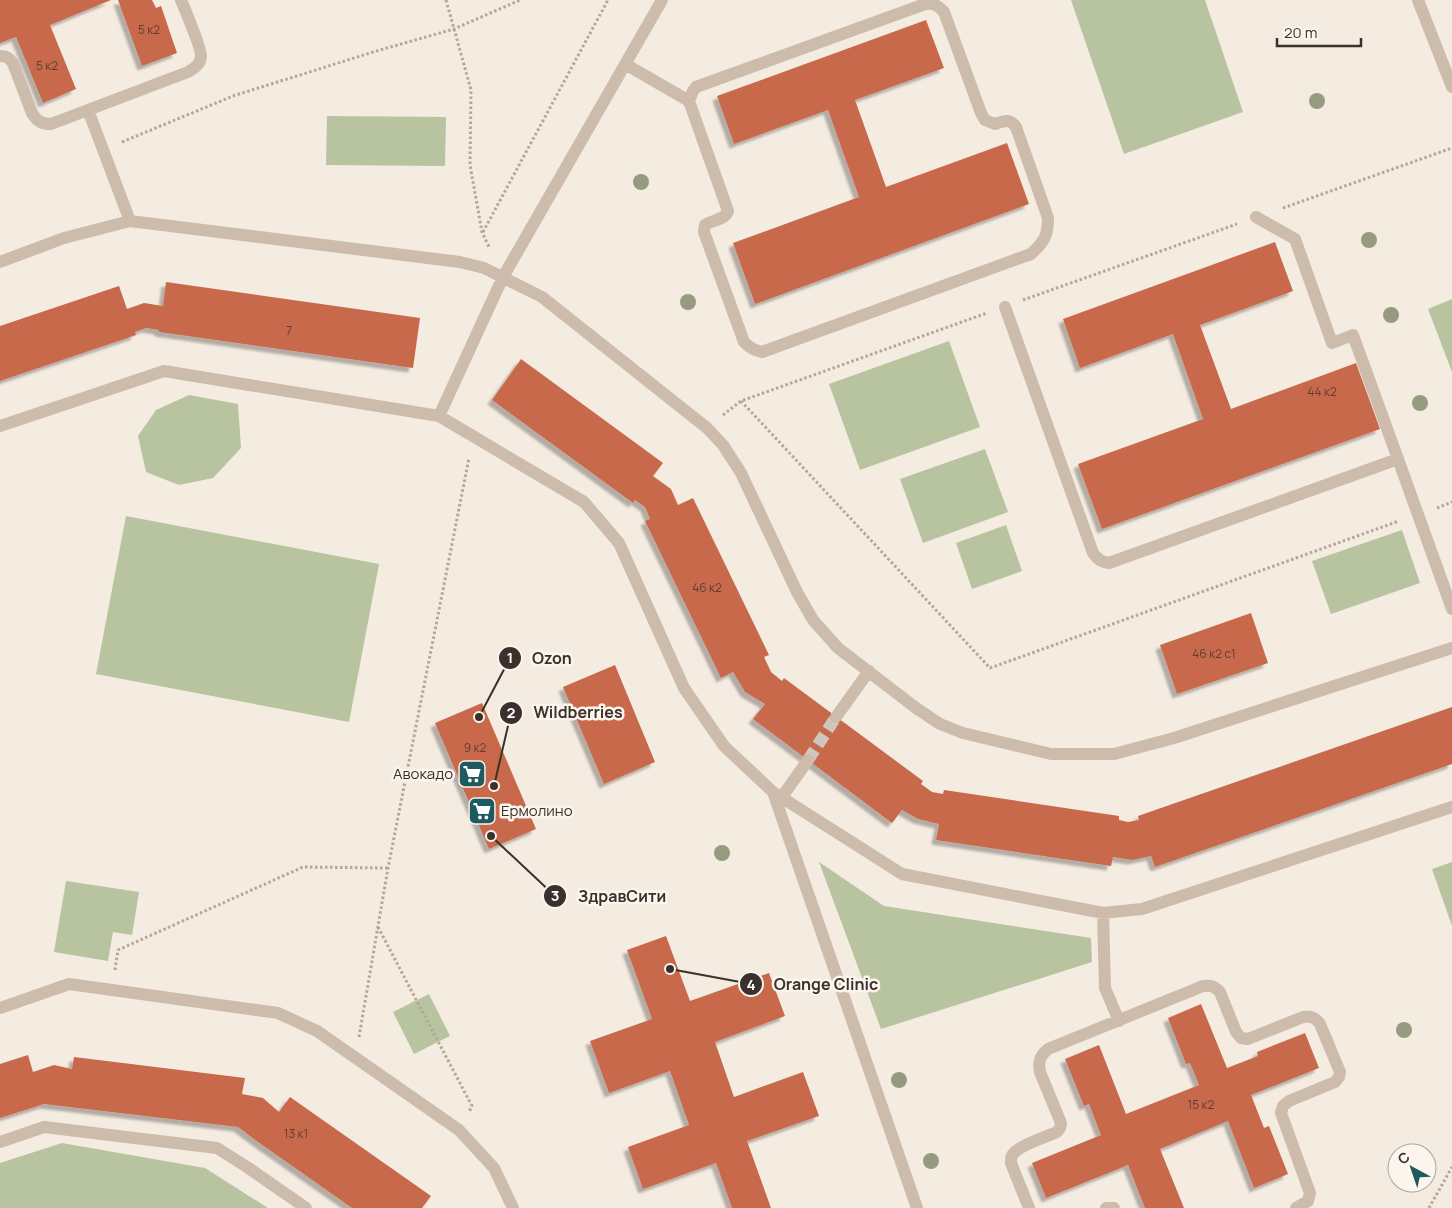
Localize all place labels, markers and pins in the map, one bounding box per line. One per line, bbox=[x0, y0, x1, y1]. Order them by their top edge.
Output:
callout: Ozon bbox=[497, 643, 582, 674]
callout: Wildberries bbox=[499, 697, 633, 728]
supermarket icon: Авокадо bbox=[457, 759, 487, 789]
place label: Авокадо bbox=[393, 763, 453, 784]
supermarket icon: Ермолино bbox=[467, 796, 497, 826]
place label: Ермолино bbox=[501, 800, 573, 821]
callout: ЗдравСити bbox=[542, 880, 676, 911]
callout: Orange Clinic bbox=[739, 969, 888, 1000]

